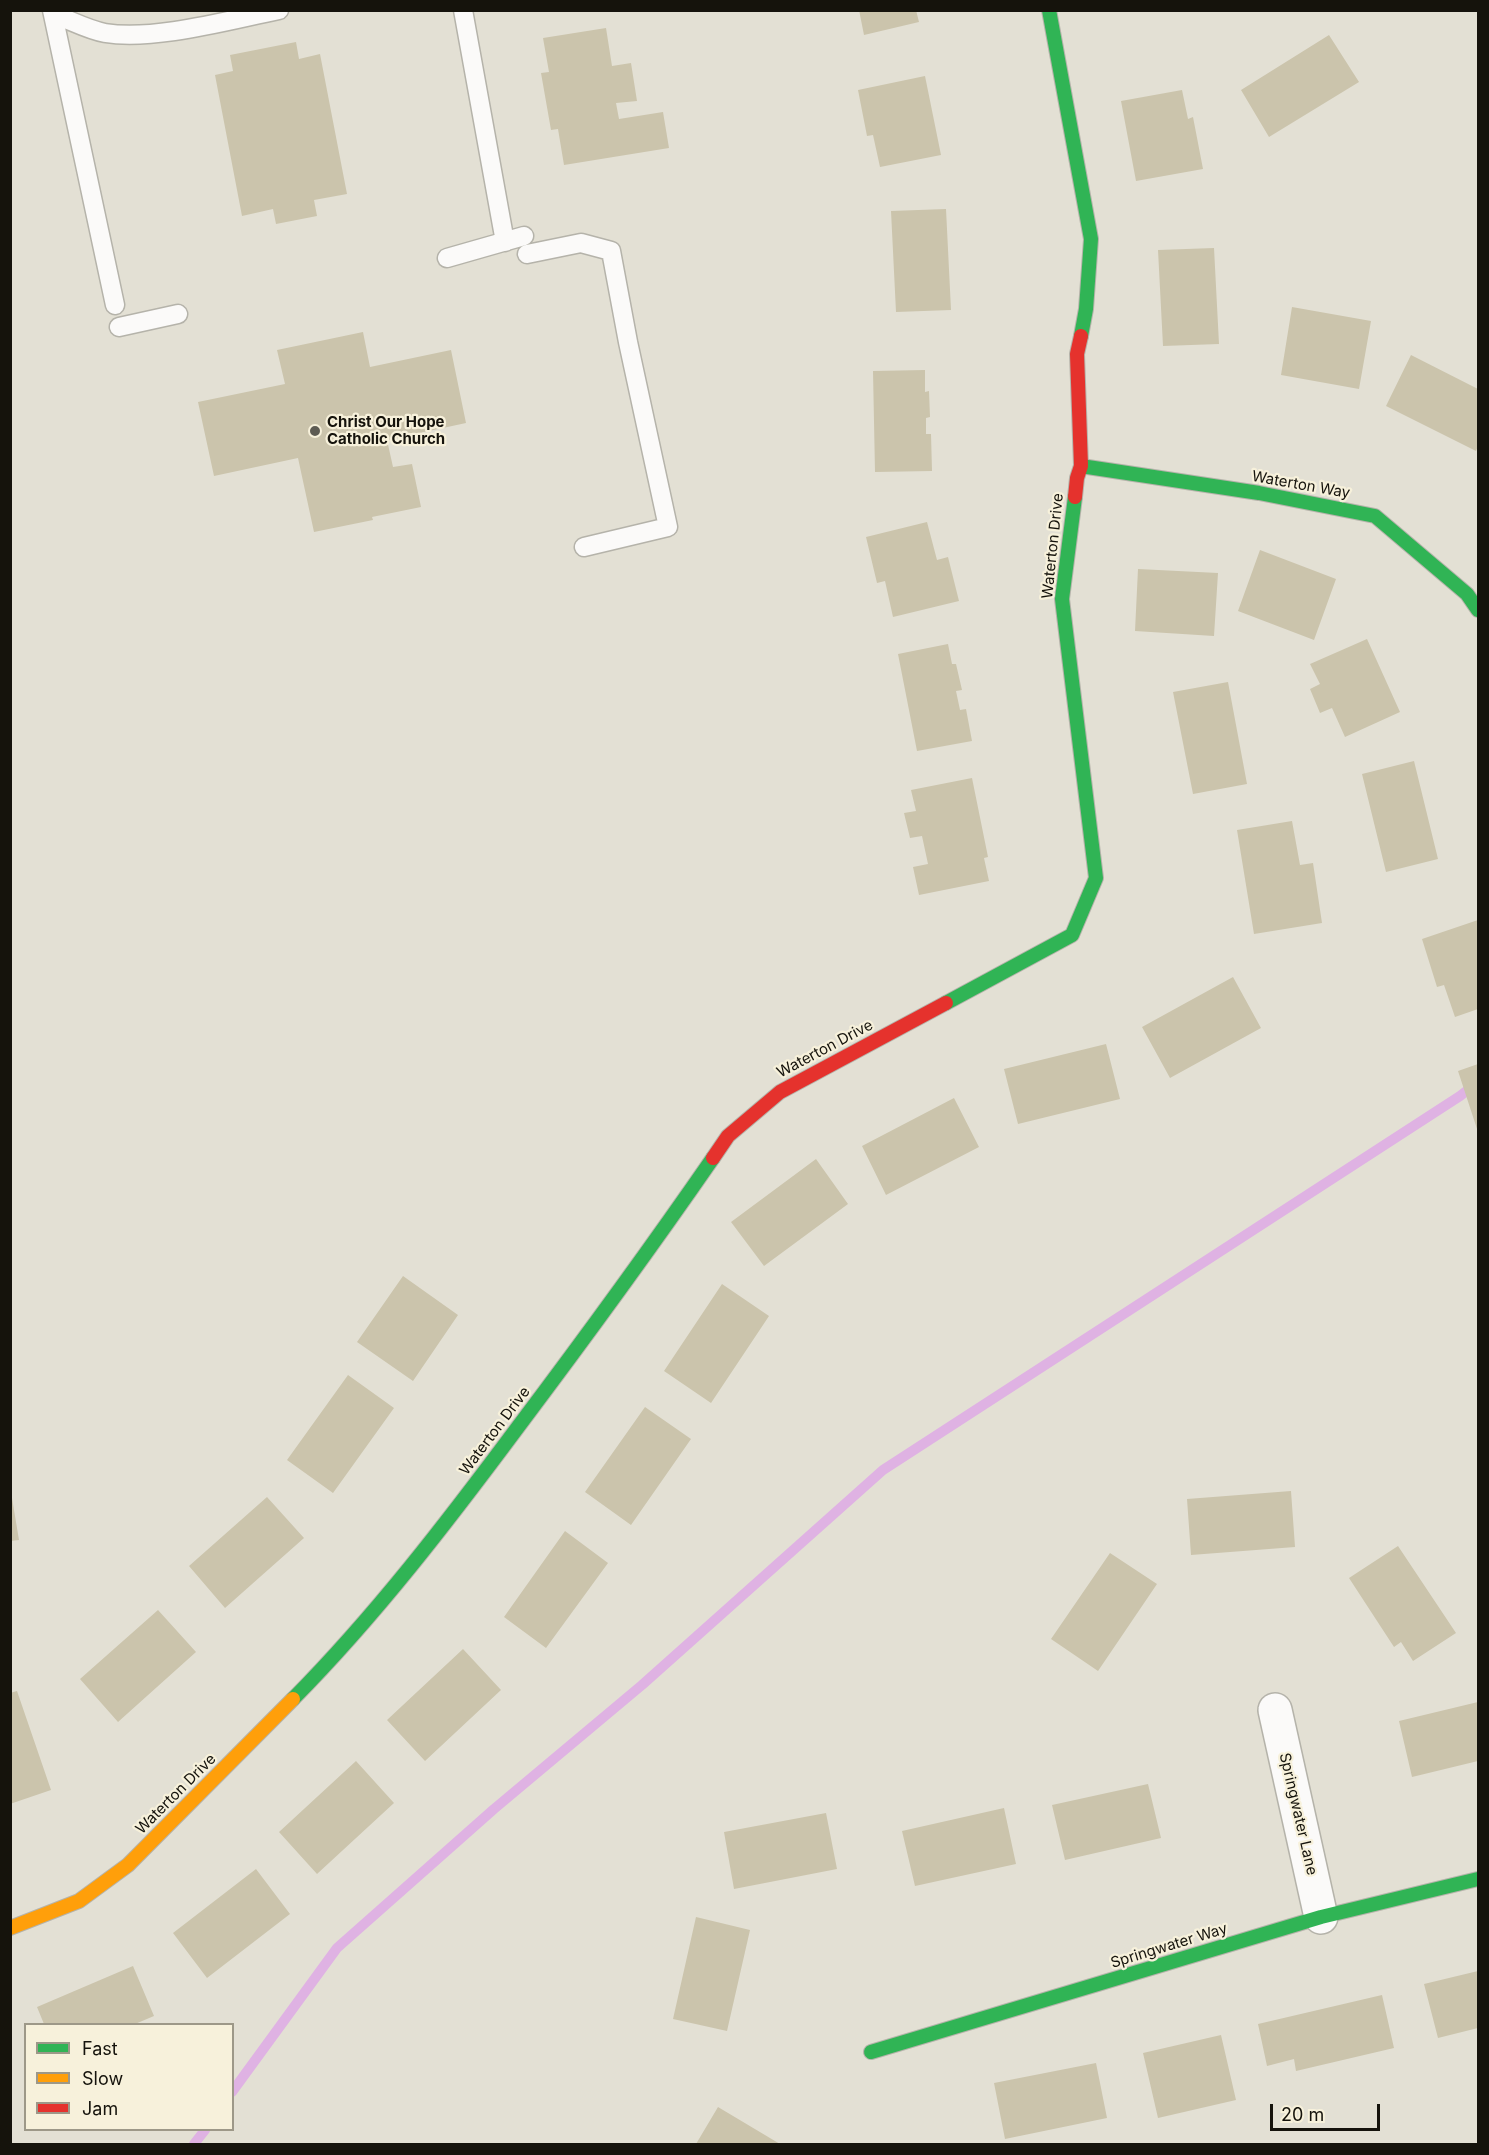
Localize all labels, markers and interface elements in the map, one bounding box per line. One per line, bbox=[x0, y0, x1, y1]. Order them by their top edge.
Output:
place label: Christ Our Hope Catholic Church bbox=[327, 413, 445, 448]
marker: Christ Our Hope Catholic Church bbox=[308, 424, 322, 438]
street label: Waterton Way bbox=[1251, 468, 1351, 502]
street label: Waterton Drive bbox=[1039, 492, 1067, 600]
street label: Waterton Drive bbox=[774, 1016, 876, 1082]
street label: Waterton Drive bbox=[456, 1383, 534, 1479]
street label: Waterton Drive bbox=[132, 1750, 220, 1838]
street label: Springwater Lane bbox=[1275, 1751, 1321, 1877]
street label: Springwater Way bbox=[1108, 1920, 1230, 1972]
legend bbox=[24, 2023, 234, 2131]
text: Fast bbox=[82, 2038, 118, 2059]
text: Slow bbox=[82, 2068, 123, 2089]
scale bar bbox=[1273, 2092, 1382, 2130]
text: Jam bbox=[82, 2098, 118, 2119]
text: 20 m bbox=[1281, 2104, 1324, 2125]

